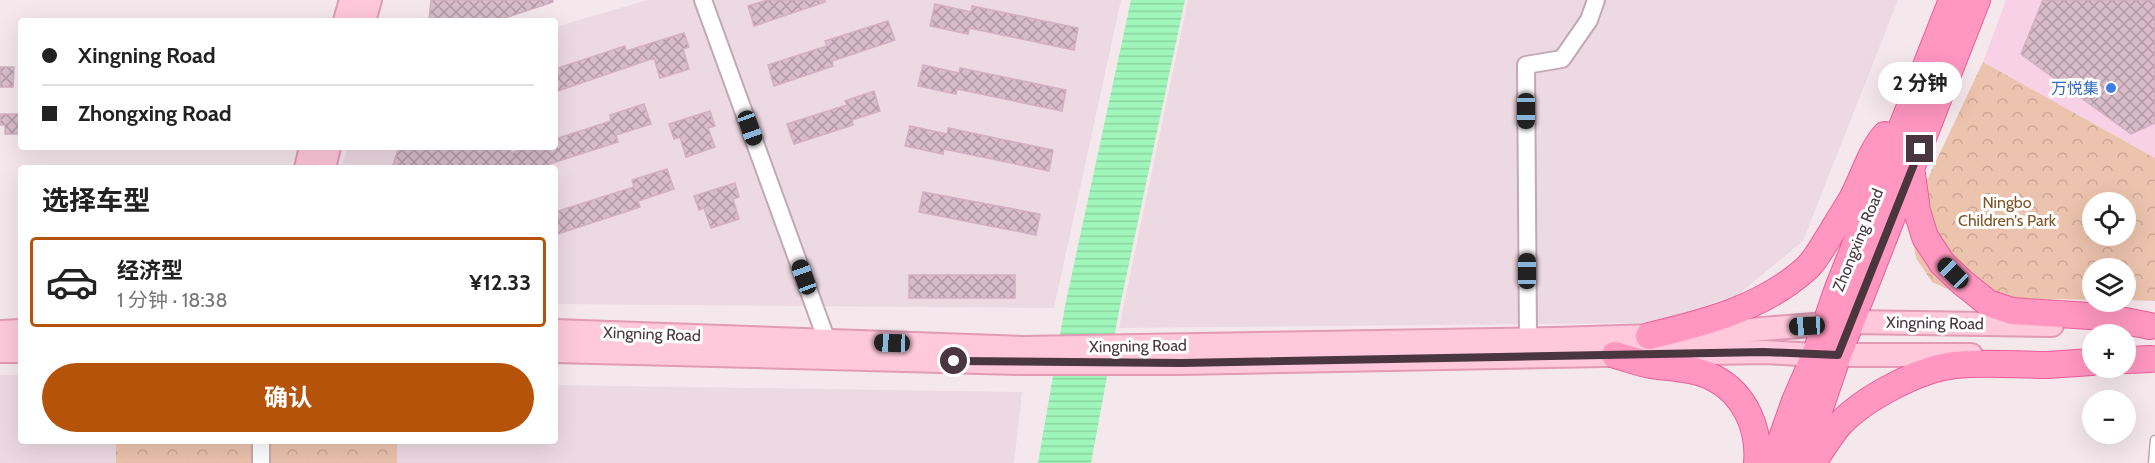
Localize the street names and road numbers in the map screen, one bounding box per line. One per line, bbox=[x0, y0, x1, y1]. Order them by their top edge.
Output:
street label: Zhongxing Road bbox=[1829, 186, 1887, 294]
street label: Xingning Road bbox=[1886, 313, 1984, 333]
street label: Xingning Road bbox=[603, 323, 701, 345]
street label: Xingning Road bbox=[1089, 336, 1187, 356]

